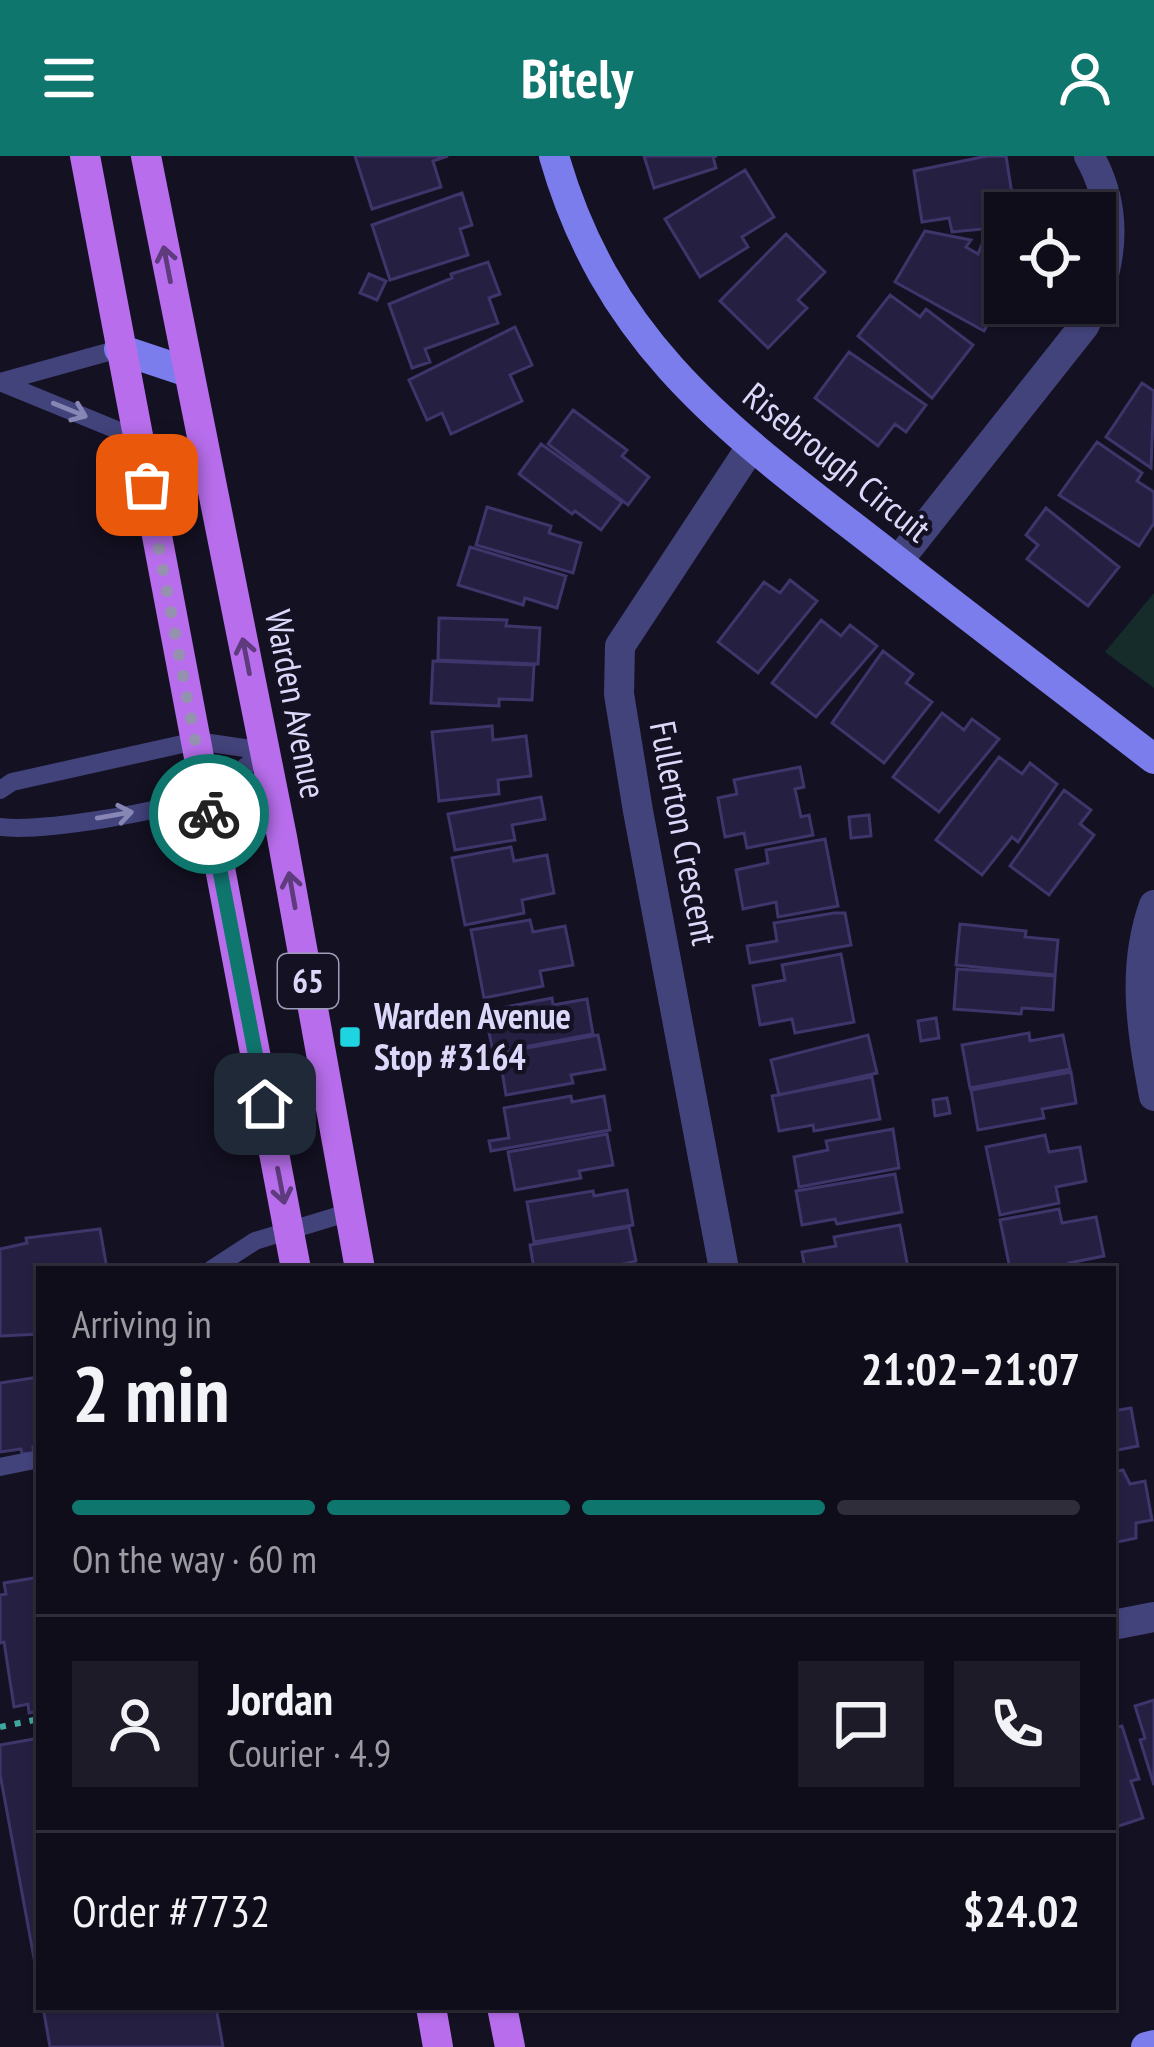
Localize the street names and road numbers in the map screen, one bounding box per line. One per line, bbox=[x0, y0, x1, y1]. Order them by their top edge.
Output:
street label: Risebrough Circuit bbox=[734, 372, 941, 552]
street label: Warden Avenue bbox=[255, 606, 338, 802]
street label: Fullerton Crescent bbox=[640, 717, 729, 949]
road number: 65 bbox=[278, 954, 338, 1008]

